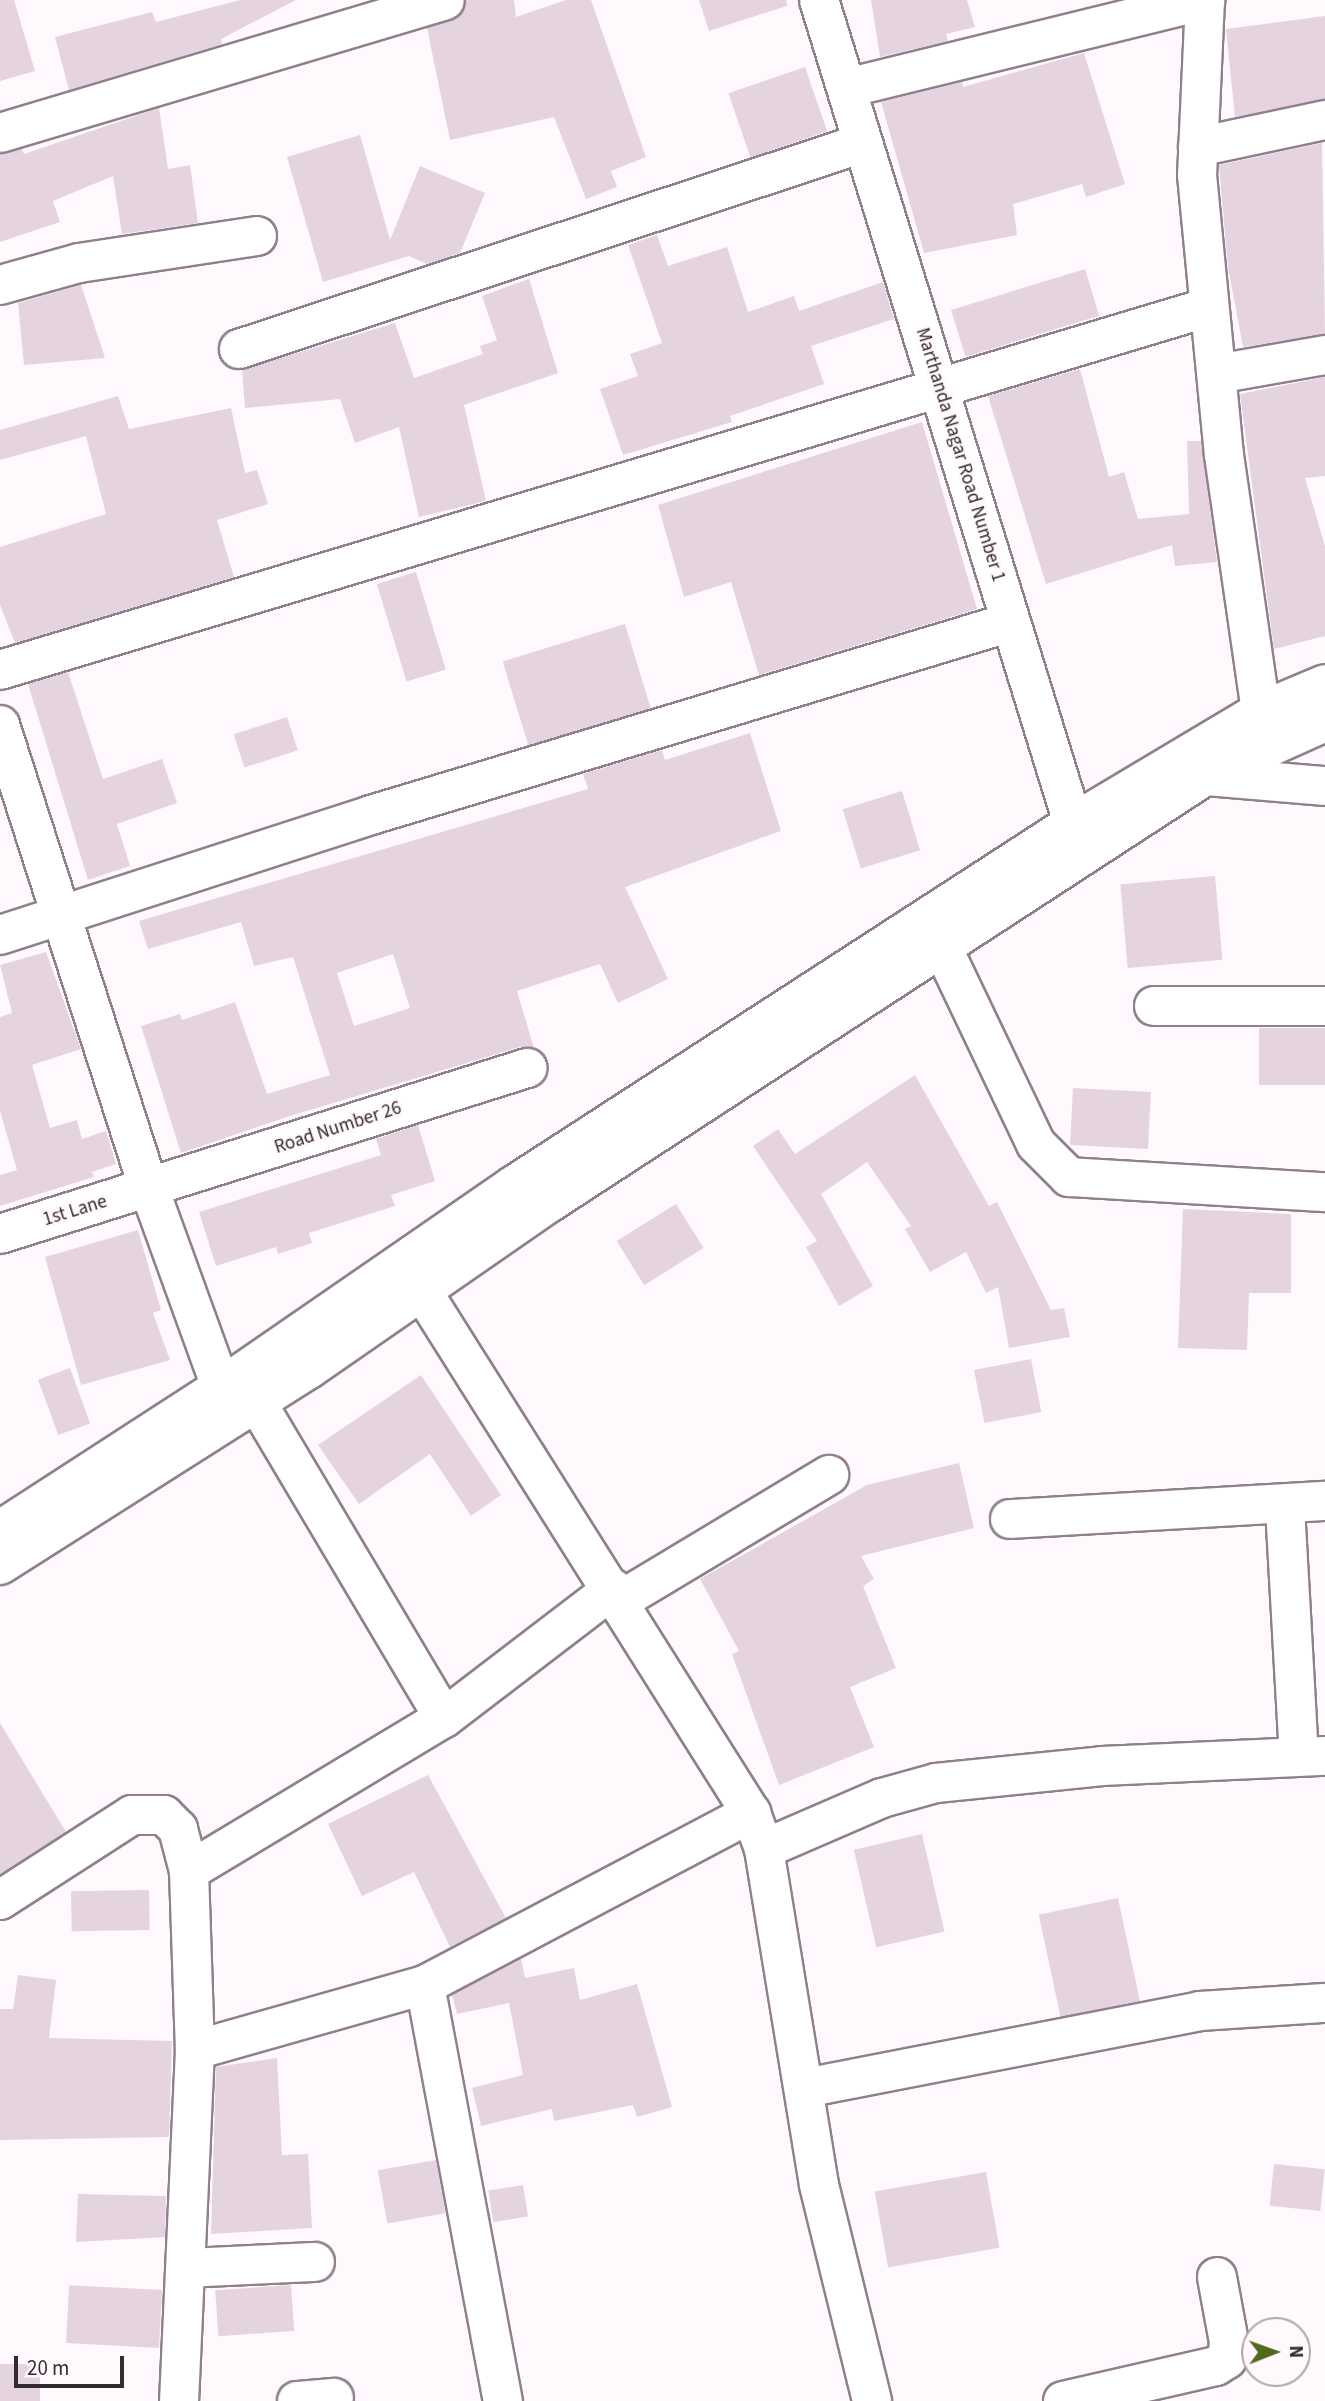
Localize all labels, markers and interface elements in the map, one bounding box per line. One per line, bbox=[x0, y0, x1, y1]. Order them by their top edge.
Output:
street label: Marthanda Nagar Road Number 1 bbox=[910, 325, 1010, 585]
street label: Road Number 26 bbox=[272, 1097, 404, 1159]
street label: 1st Lane bbox=[40, 1190, 110, 1232]
north arrow bbox=[1241, 2317, 1311, 2387]
scale bar bbox=[18, 2342, 128, 2386]
text: N bbox=[1282, 2345, 1309, 2358]
text: 20 m bbox=[27, 2353, 69, 2383]

